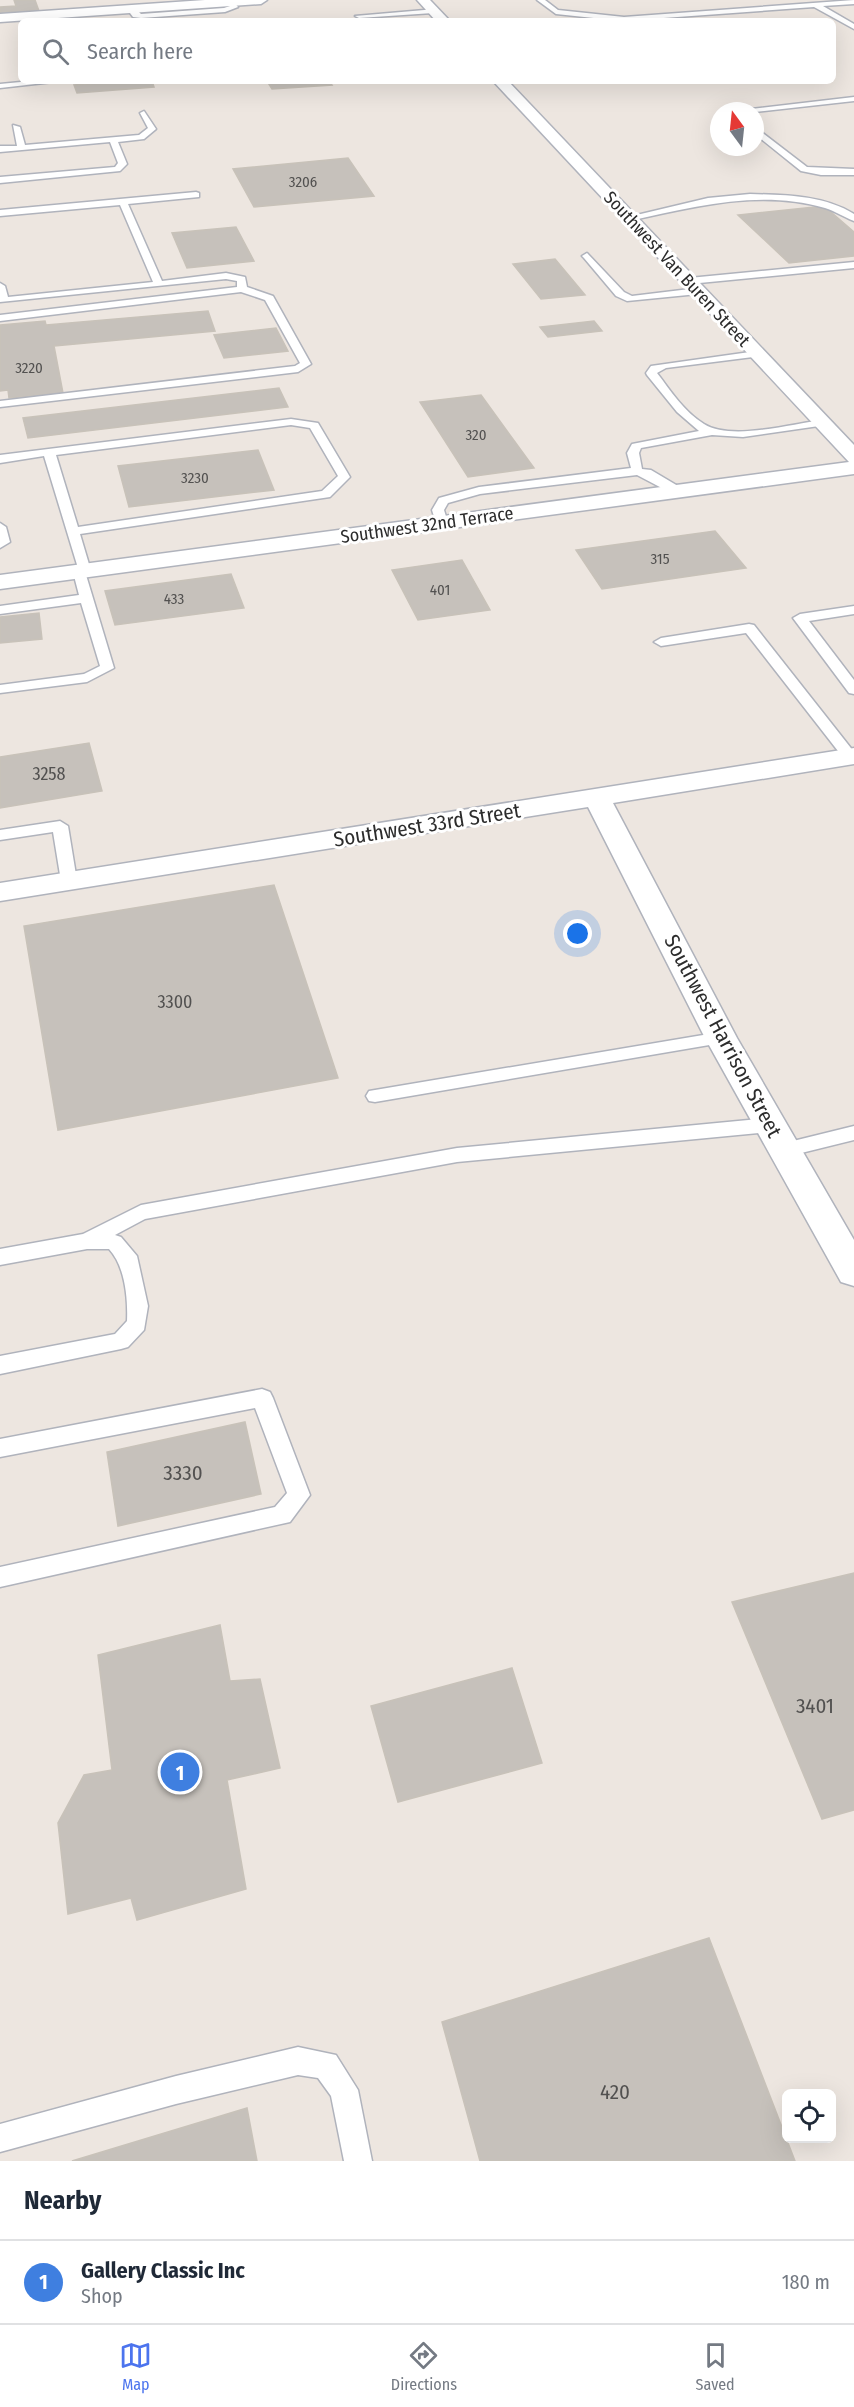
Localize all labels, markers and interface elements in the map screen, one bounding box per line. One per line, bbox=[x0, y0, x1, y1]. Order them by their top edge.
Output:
search box bbox=[18, 18, 836, 84]
icon: search bbox=[39, 35, 72, 68]
text: Search here bbox=[87, 38, 193, 65]
north arrow bbox=[710, 102, 764, 156]
house number: 3206 bbox=[289, 173, 317, 191]
street label: Southwest Van Buren Street bbox=[599, 187, 755, 351]
house number: 3220 bbox=[15, 359, 43, 377]
house number: 320 bbox=[465, 426, 487, 444]
house number: 3230 bbox=[181, 469, 209, 487]
street label: Southwest 32nd Terrace bbox=[339, 502, 515, 548]
house number: 315 bbox=[650, 550, 670, 568]
house number: 401 bbox=[430, 581, 450, 599]
house number: 433 bbox=[164, 590, 185, 608]
house number: 3258 bbox=[32, 763, 66, 785]
street label: Southwest 33rd Street bbox=[332, 797, 522, 853]
your location bbox=[563, 919, 592, 948]
street label: Southwest Harrison Street bbox=[658, 930, 788, 1142]
house number: 3300 bbox=[158, 991, 193, 1013]
house number: 3330 bbox=[163, 1460, 203, 1486]
house number: 3401 bbox=[796, 1693, 834, 1719]
pin: 1 bbox=[160, 1750, 200, 1794]
house number: 420 bbox=[600, 2079, 630, 2105]
map controls bbox=[782, 2089, 836, 2143]
button: locate bbox=[782, 2089, 836, 2143]
text: Nearby bbox=[24, 2185, 101, 2216]
text: Gallery Classic Inc bbox=[81, 2257, 245, 2284]
text: 1 bbox=[39, 2270, 48, 2294]
text: 180 m bbox=[782, 2270, 830, 2294]
text: Shop bbox=[81, 2284, 123, 2308]
tab: Map bbox=[119, 2339, 152, 2394]
tab: Directions bbox=[391, 2339, 457, 2394]
tab: Saved bbox=[696, 2339, 735, 2394]

